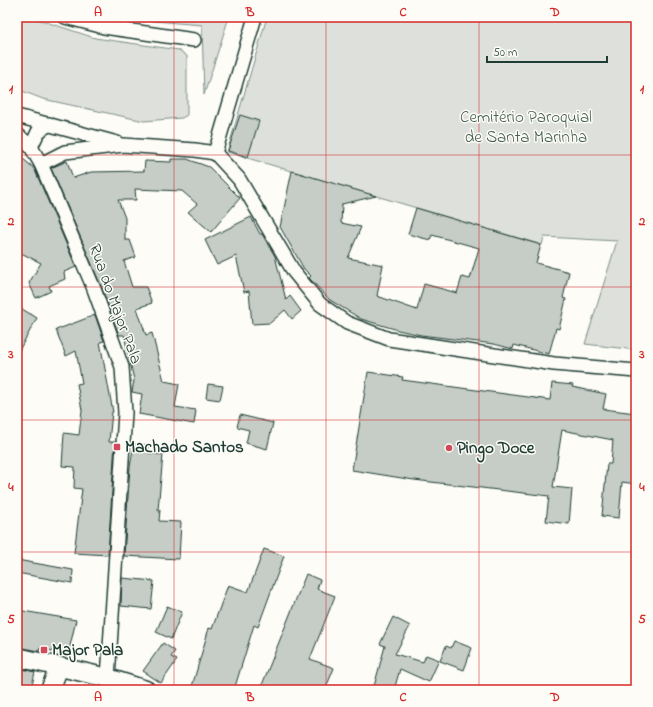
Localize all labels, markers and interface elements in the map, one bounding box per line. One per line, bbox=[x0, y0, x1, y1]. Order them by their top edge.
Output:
text: A bbox=[94, 3, 102, 22]
text: B bbox=[245, 3, 255, 22]
text: C bbox=[399, 3, 407, 22]
text: D bbox=[549, 3, 560, 22]
scale bar bbox=[487, 38, 607, 64]
text: 50 m bbox=[493, 44, 517, 62]
text: 1 bbox=[9, 80, 14, 99]
text: 1 bbox=[640, 80, 645, 99]
park label: Cemitério Paroquial de Santa Marinha bbox=[460, 105, 592, 150]
text: 2 bbox=[7, 212, 15, 231]
text: 2 bbox=[638, 212, 646, 231]
street label: Rua do Major Pala bbox=[82, 240, 148, 368]
text: 3 bbox=[7, 345, 14, 364]
text: 3 bbox=[638, 345, 645, 364]
place label: Machado Santos bbox=[125, 435, 244, 460]
place label: Pingo Doce bbox=[457, 436, 536, 463]
marker: Machado Santos bbox=[112, 442, 122, 452]
marker: Pingo Doce bbox=[444, 443, 454, 453]
text: 4 bbox=[7, 478, 14, 497]
text: 4 bbox=[638, 478, 645, 497]
text: 5 bbox=[7, 610, 15, 629]
text: 5 bbox=[638, 610, 646, 629]
place label: Major Pala bbox=[52, 638, 123, 663]
marker: Major Pala bbox=[39, 645, 49, 655]
text: A bbox=[94, 688, 102, 707]
text: B bbox=[245, 688, 255, 707]
text: C bbox=[399, 688, 407, 707]
text: D bbox=[549, 688, 560, 707]

